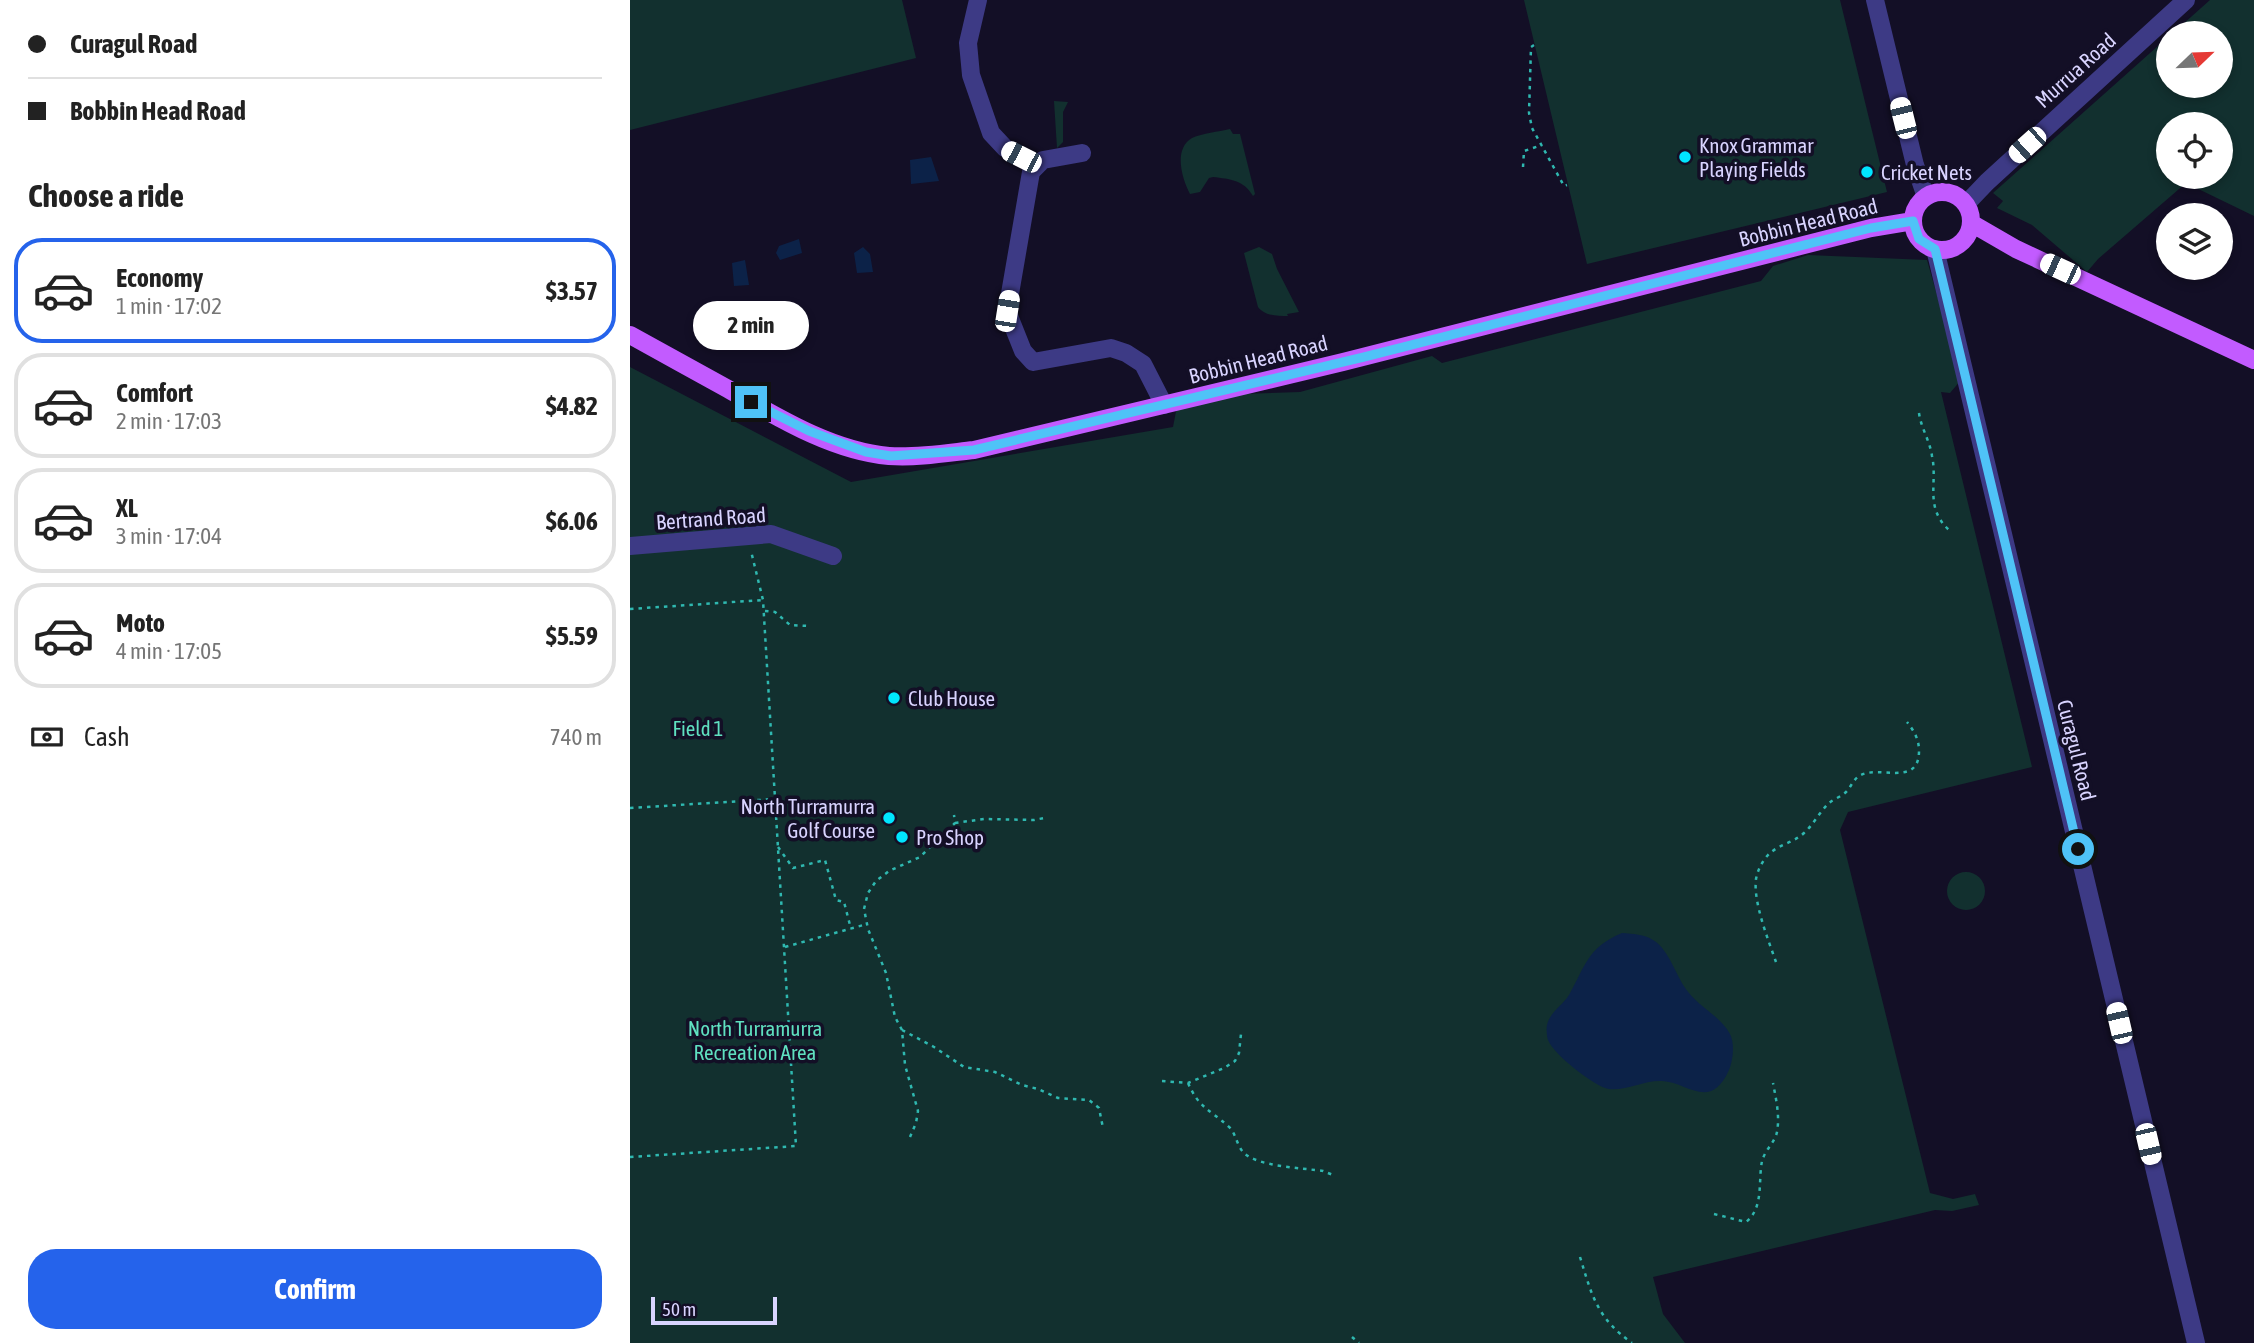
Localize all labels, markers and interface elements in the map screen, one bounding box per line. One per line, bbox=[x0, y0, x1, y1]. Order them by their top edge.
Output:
north arrow bbox=[2156, 21, 2233, 98]
map controls bbox=[2156, 21, 2233, 280]
street label: Murrua Road bbox=[2030, 28, 2120, 112]
text: Curagul Road bbox=[70, 29, 197, 59]
car bbox=[1888, 95, 1919, 141]
text: Bobbin Head Road bbox=[70, 96, 246, 126]
button: locate bbox=[2156, 112, 2233, 189]
car bbox=[2005, 123, 2050, 167]
place label: Knox Grammar Playing Fields bbox=[1699, 133, 1814, 181]
car bbox=[998, 138, 1045, 176]
marker: Knox Grammar Playing Fields bbox=[1677, 149, 1693, 165]
place label: Cricket Nets bbox=[1881, 160, 1972, 184]
marker: Cricket Nets bbox=[1859, 164, 1875, 180]
text: Choose a ride bbox=[28, 177, 184, 214]
street label: Bobbin Head Road bbox=[1736, 193, 1880, 251]
button: layers bbox=[2156, 203, 2233, 280]
car bbox=[2037, 251, 2084, 287]
icon: car bbox=[32, 259, 95, 322]
text: Economy bbox=[116, 263, 203, 293]
text: $3.57 bbox=[546, 276, 598, 306]
car bbox=[994, 289, 1021, 333]
text: 1 min · 17:02 bbox=[116, 293, 222, 319]
callout: 2 min bbox=[693, 300, 809, 350]
text: 2 min bbox=[728, 312, 774, 338]
street label: Bobbin Head Road bbox=[1186, 330, 1330, 388]
icon: car bbox=[32, 374, 95, 437]
text: Comfort bbox=[116, 378, 193, 408]
route end bbox=[735, 386, 767, 418]
text: $4.82 bbox=[546, 391, 598, 421]
text: 2 min · 17:03 bbox=[116, 408, 222, 434]
icon: car bbox=[32, 489, 95, 552]
text: XL bbox=[116, 493, 138, 523]
street label: Bertrand Road bbox=[655, 502, 767, 534]
text: $6.06 bbox=[546, 506, 598, 536]
text: 3 min · 17:04 bbox=[116, 523, 222, 549]
icon: car bbox=[32, 604, 95, 667]
text: Moto bbox=[116, 608, 165, 638]
text: $5.59 bbox=[546, 621, 598, 651]
text: 4 min · 17:05 bbox=[116, 638, 222, 664]
place label: Club House bbox=[908, 686, 995, 710]
marker: Club House bbox=[886, 690, 902, 706]
street label: Curagul Road bbox=[2053, 697, 2101, 803]
park label: Field 1 bbox=[673, 716, 723, 740]
icon: cash bbox=[28, 718, 66, 756]
text: Cash bbox=[84, 722, 130, 752]
text: 740 m bbox=[550, 724, 602, 750]
place label: North Turramurra Golf Course bbox=[741, 794, 875, 842]
marker: North Turramurra Golf Course bbox=[881, 810, 897, 826]
place label: Pro Shop bbox=[916, 825, 984, 849]
marker: Pro Shop bbox=[894, 829, 910, 845]
route start bbox=[2062, 833, 2094, 865]
car bbox=[2105, 1000, 2134, 1046]
park label: North Turramurra Recreation Area bbox=[688, 1016, 822, 1064]
car bbox=[2134, 1121, 2163, 1167]
button: Confirm bbox=[28, 1249, 602, 1329]
scale bar bbox=[651, 1294, 777, 1326]
text: 50 m bbox=[662, 1298, 696, 1320]

